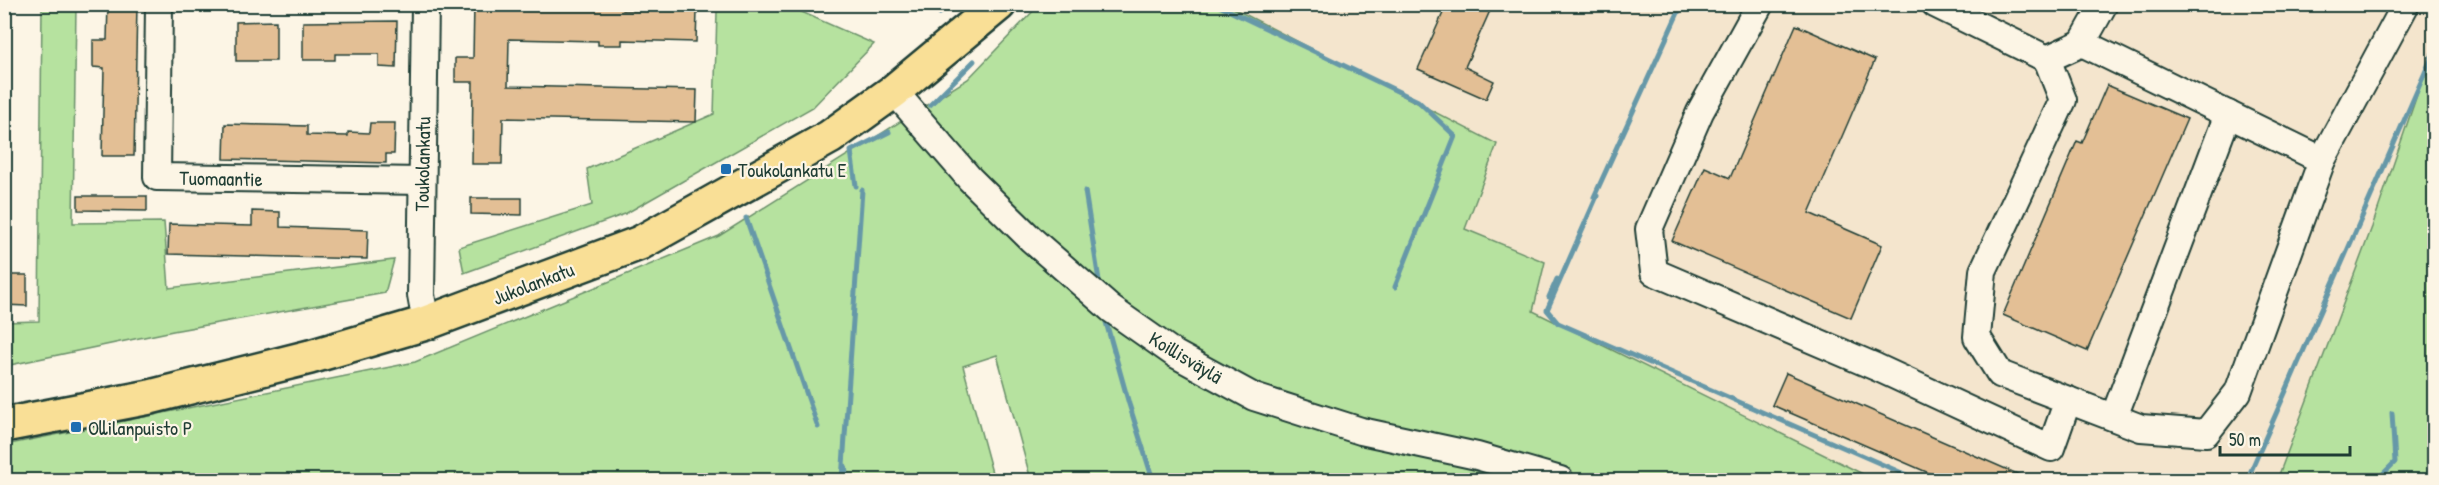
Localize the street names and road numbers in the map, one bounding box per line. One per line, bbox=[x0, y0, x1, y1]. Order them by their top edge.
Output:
street label: Toukolankatu bbox=[408, 116, 436, 212]
street label: Tuomaantie bbox=[179, 164, 263, 192]
street label: Jukolankatu bbox=[488, 255, 578, 311]
street label: Koillisväylä bbox=[1144, 325, 1228, 390]

